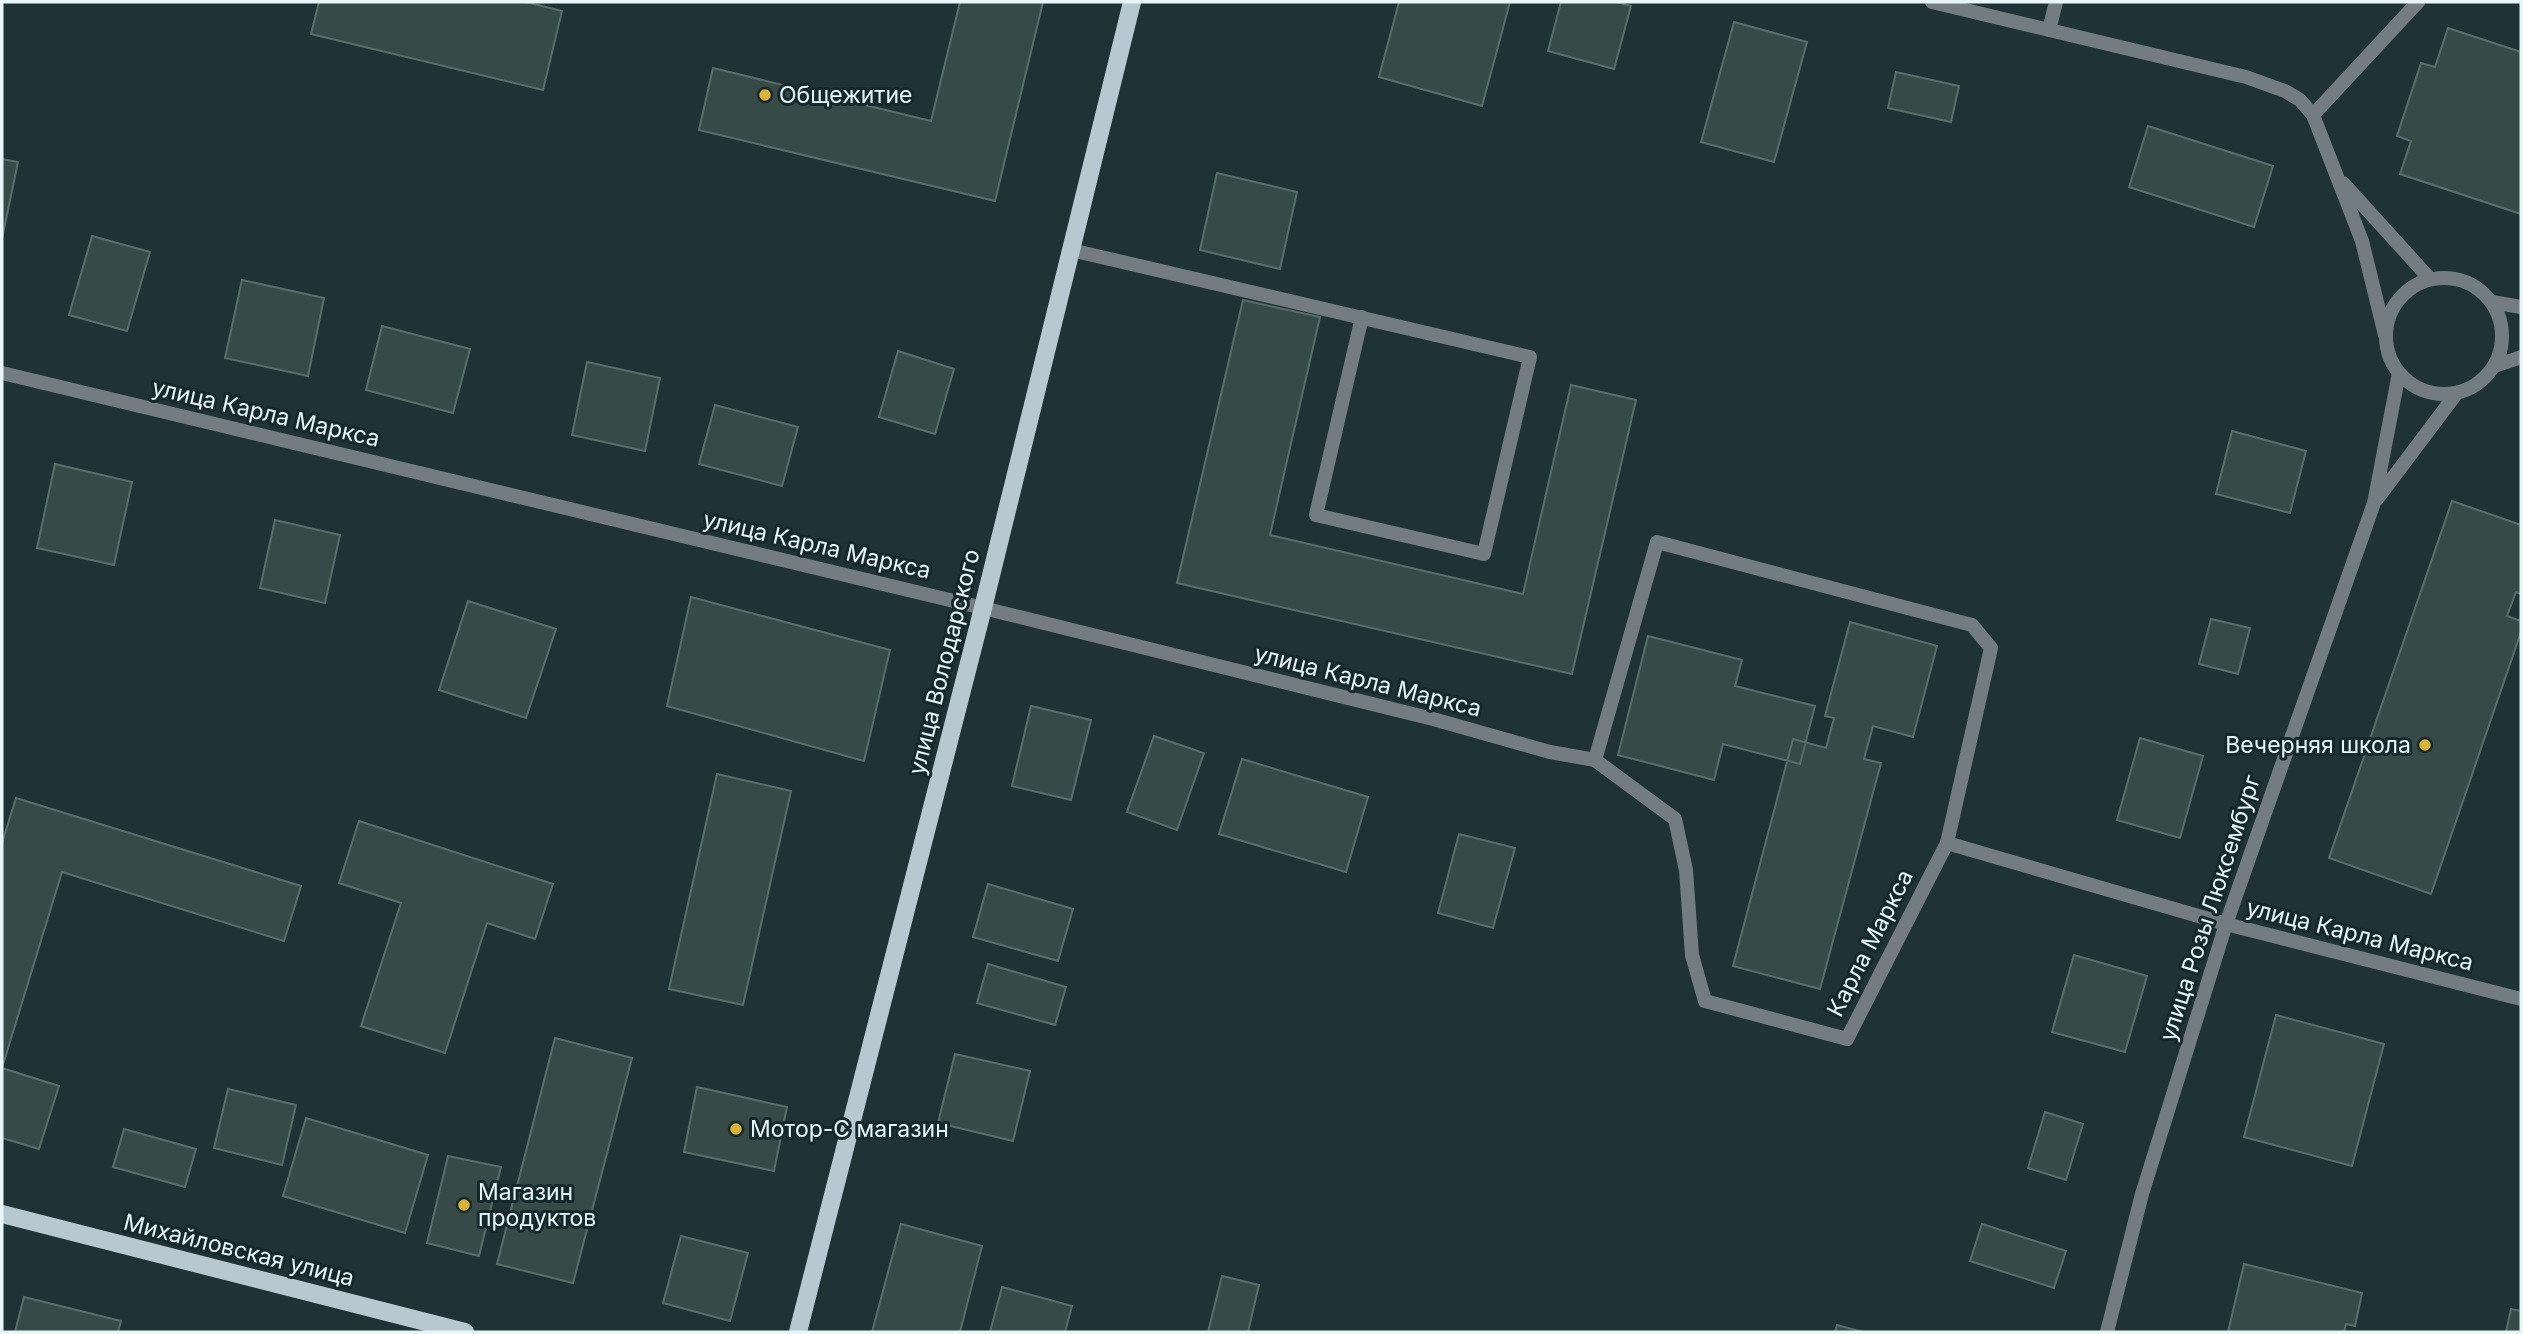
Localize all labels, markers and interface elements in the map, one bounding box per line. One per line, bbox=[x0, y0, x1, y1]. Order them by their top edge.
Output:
place label: Общежитие bbox=[779, 81, 912, 109]
marker: Общежитие bbox=[757, 87, 773, 103]
street label: улица Карла Маркса bbox=[149, 373, 383, 453]
street label: улица Карла Маркса bbox=[700, 505, 934, 585]
street label: улица Володарского bbox=[902, 546, 986, 778]
street label: улица Карла Маркса bbox=[1252, 639, 1484, 723]
place label: Вечерняя школа bbox=[2225, 731, 2411, 759]
marker: Вечерняя школа bbox=[2417, 737, 2433, 753]
street label: улица Розы Люксембург bbox=[2154, 771, 2266, 1045]
street label: Карла Маркса bbox=[1821, 865, 1919, 1021]
street label: улица Карла Маркса bbox=[2244, 893, 2476, 977]
place label: Мотор-С магазин bbox=[750, 1115, 949, 1143]
marker: Мотор-С магазин bbox=[728, 1121, 744, 1137]
place label: Магазин продуктов bbox=[478, 1178, 596, 1232]
marker: Магазин продуктов bbox=[456, 1197, 472, 1213]
street label: Михайловская улица bbox=[121, 1208, 357, 1292]

